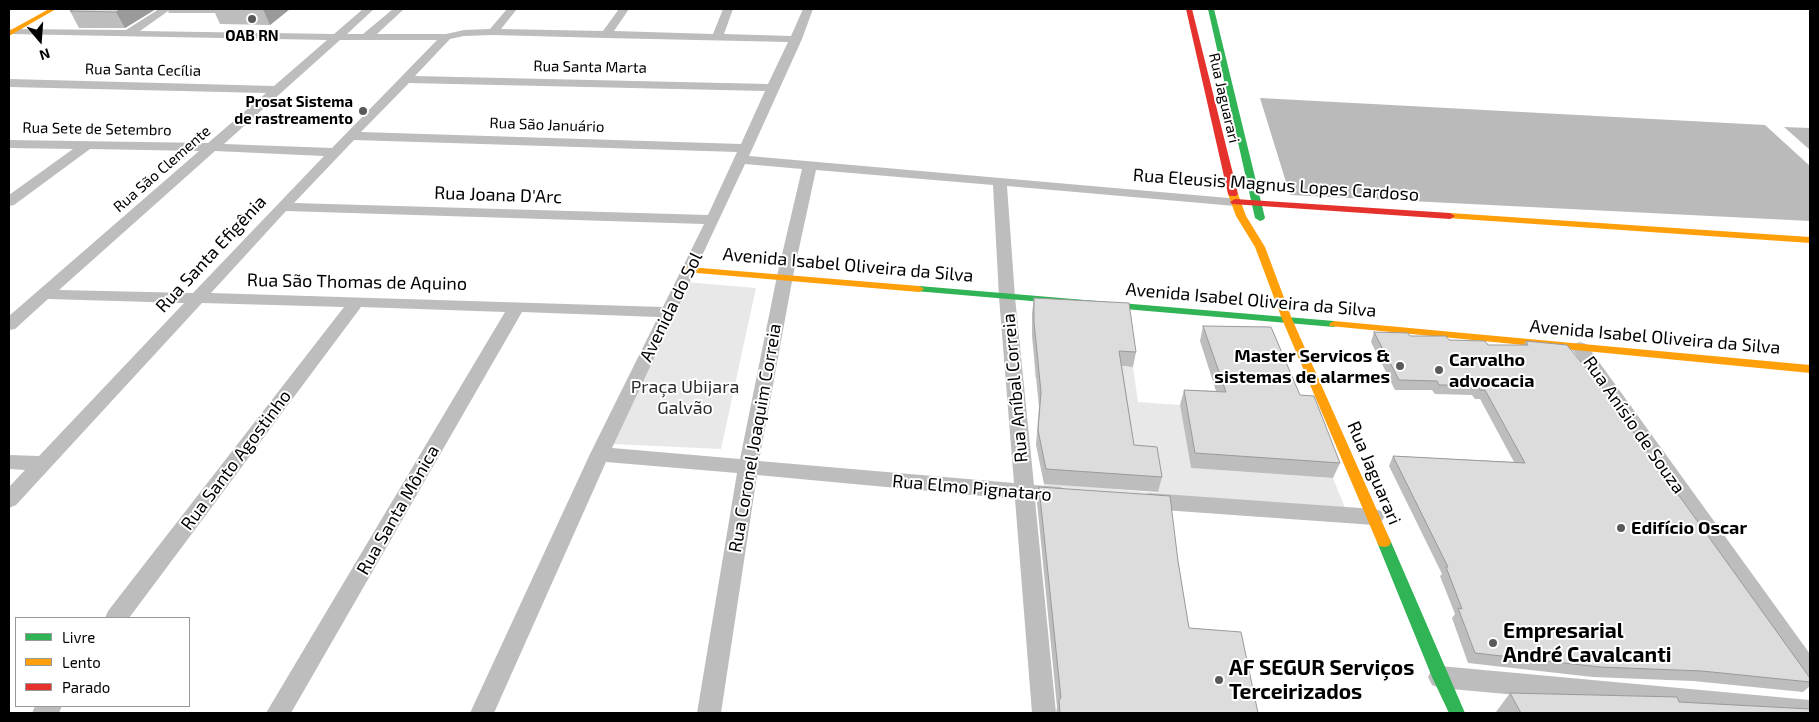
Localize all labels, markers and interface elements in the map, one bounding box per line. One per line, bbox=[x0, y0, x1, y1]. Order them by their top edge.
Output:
marker: OAB RN bbox=[246, 13, 258, 25]
north arrow bbox=[15, 15, 65, 65]
place label: OAB RN bbox=[225, 27, 279, 45]
text: N bbox=[37, 45, 52, 64]
street label: Rua Jaguarari bbox=[1205, 51, 1243, 145]
street label: Rua Santa Marta bbox=[533, 57, 647, 77]
street label: Rua Santa Cecília bbox=[85, 60, 201, 80]
place label: Prosat Sistema de rastreamento bbox=[234, 93, 353, 128]
marker: Prosat Sistema de rastreamento bbox=[357, 105, 369, 117]
street label: Rua São Januário bbox=[489, 114, 605, 136]
street label: Rua Sete de Setembro bbox=[22, 119, 172, 139]
street label: Rua São Clemente bbox=[110, 122, 214, 216]
street label: Rua Eleusis Magnus Lopes Cardoso bbox=[1132, 164, 1420, 206]
street label: Rua Joana D'Arc bbox=[434, 182, 562, 208]
street label: Rua Santa Efigênia bbox=[151, 191, 271, 317]
street label: Avenida Isabel Oliveira da Silva bbox=[722, 243, 974, 287]
street label: Avenida do Sol bbox=[635, 249, 707, 365]
street label: Rua São Thomas de Aquino bbox=[247, 269, 467, 295]
street label: Avenida Isabel Oliveira da Silva bbox=[1125, 278, 1377, 322]
street label: Rua Aníbal Correia bbox=[998, 313, 1032, 463]
street label: Avenida Isabel Oliveira da Silva bbox=[1529, 315, 1781, 359]
street label: Rua Coronel Joaquim Correia bbox=[724, 322, 786, 554]
place label: Master Servicos & sistemas de alarmes bbox=[1214, 345, 1390, 388]
place label: Carvalho advocacia bbox=[1449, 349, 1534, 392]
street label: Rua Anísio de Souza bbox=[1578, 352, 1690, 498]
marker: Master Servicos & sistemas de alarmes bbox=[1394, 360, 1406, 372]
marker: Carvalho advocacia bbox=[1433, 364, 1445, 376]
park label: Praça Ubijara Galvão bbox=[631, 376, 739, 418]
street label: Rua Santo Agostinho bbox=[176, 386, 296, 534]
street label: Rua Jaguarari bbox=[1343, 418, 1405, 528]
street label: Rua Santa Mônica bbox=[352, 441, 444, 579]
street label: Rua Elmo Pignataro bbox=[891, 470, 1053, 506]
place label: Edifício Oscar bbox=[1631, 517, 1747, 539]
marker: Edifício Oscar bbox=[1615, 522, 1627, 534]
legend bbox=[15, 617, 190, 707]
place label: Empresarial André Cavalcanti bbox=[1503, 618, 1672, 668]
text: Livre bbox=[62, 628, 95, 646]
marker: Empresarial André Cavalcanti bbox=[1487, 637, 1499, 649]
text: Lento bbox=[62, 653, 101, 671]
place label: AF SEGUR Serviços Terceirizados bbox=[1229, 655, 1414, 705]
marker: AF SEGUR Serviços Terceirizados bbox=[1213, 674, 1225, 686]
text: Parado bbox=[62, 678, 110, 696]

